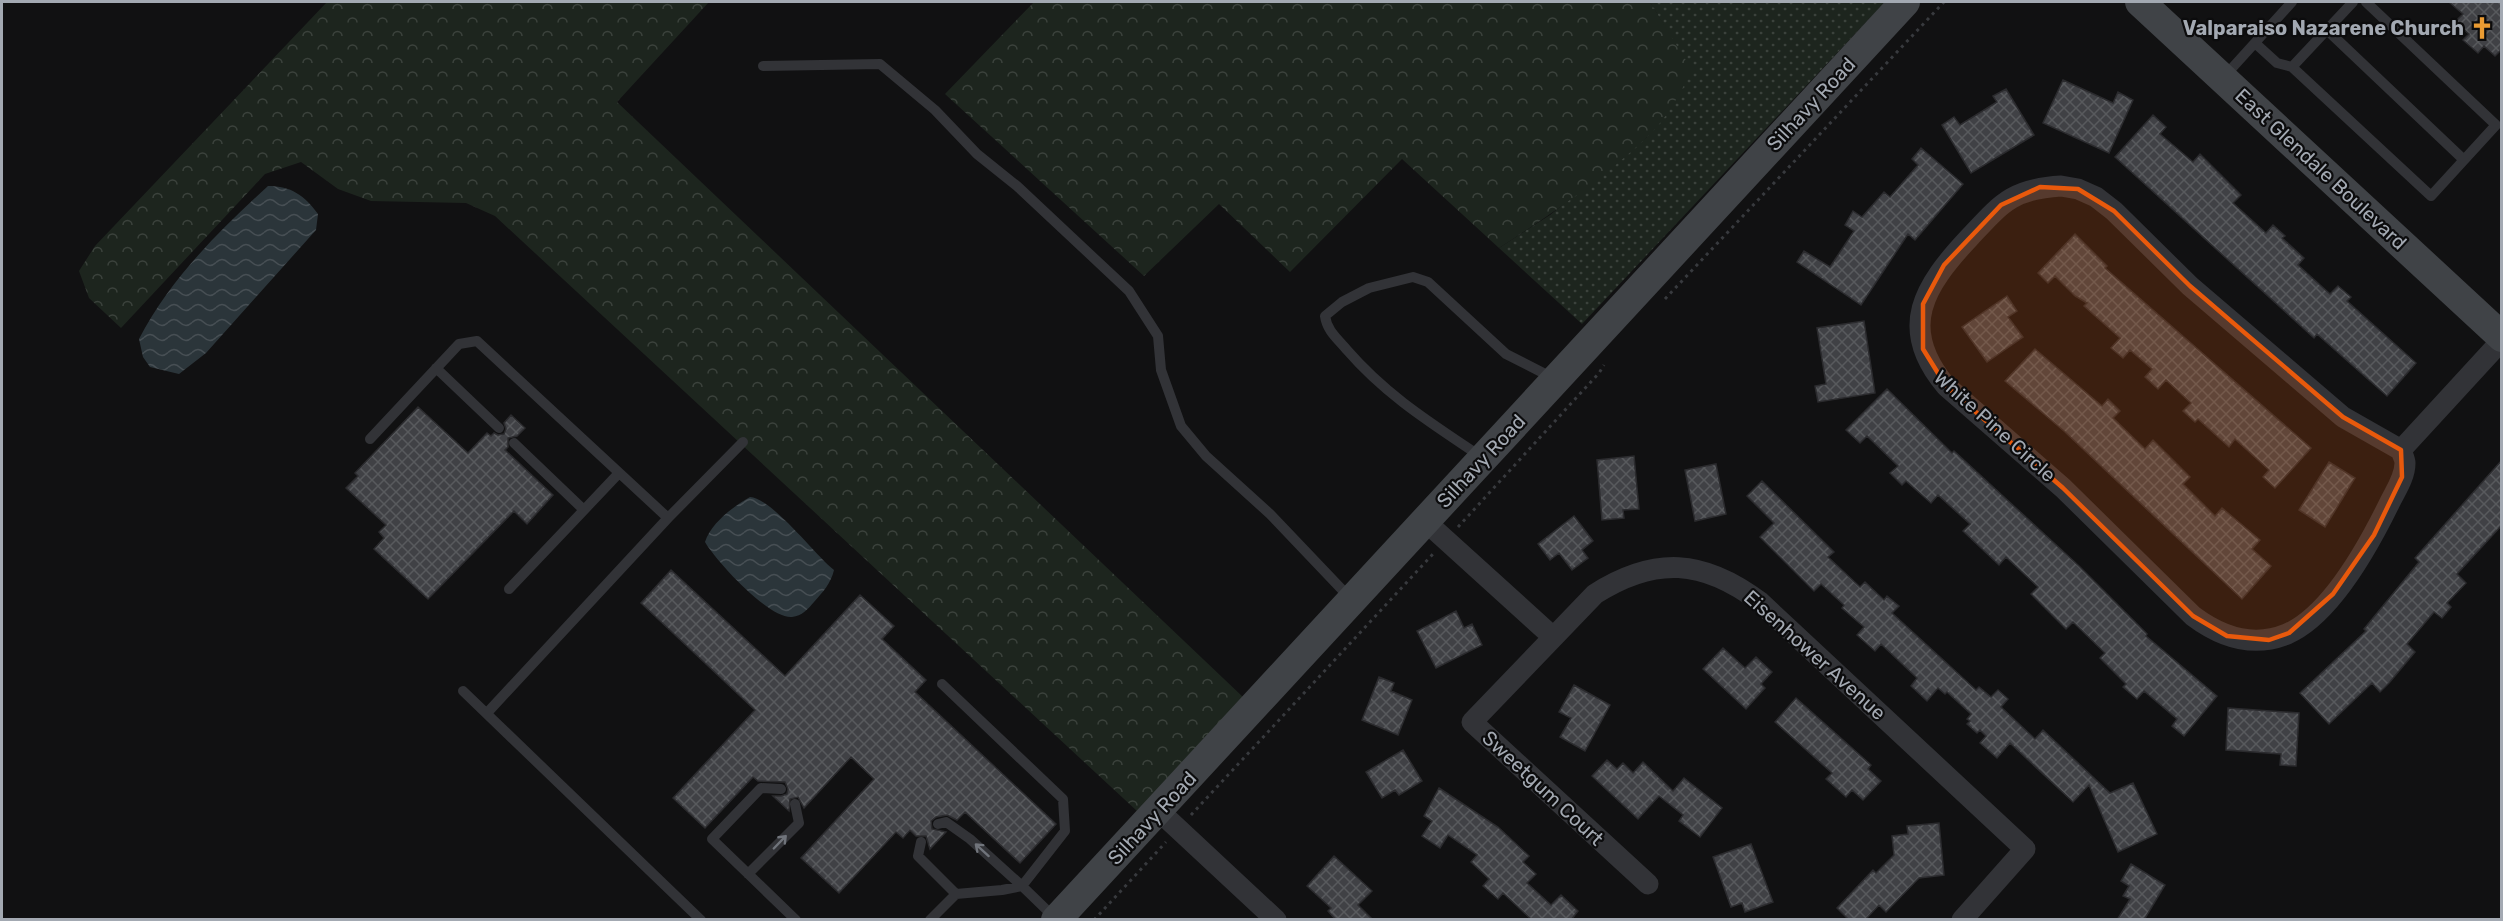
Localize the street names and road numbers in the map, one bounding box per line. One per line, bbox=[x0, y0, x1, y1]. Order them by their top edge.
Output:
street label: Silhavy Road bbox=[1762, 52, 1860, 156]
street label: East Glendale Boulevard bbox=[2230, 83, 2412, 255]
street label: White Pine Circle bbox=[1929, 365, 2061, 487]
street label: Silhavy Road bbox=[1432, 409, 1530, 513]
street label: Eisenhower Avenue bbox=[1739, 585, 1891, 725]
street label: Sweetgum Court bbox=[1477, 726, 1609, 851]
street label: Silhavy Road bbox=[1103, 766, 1201, 870]

